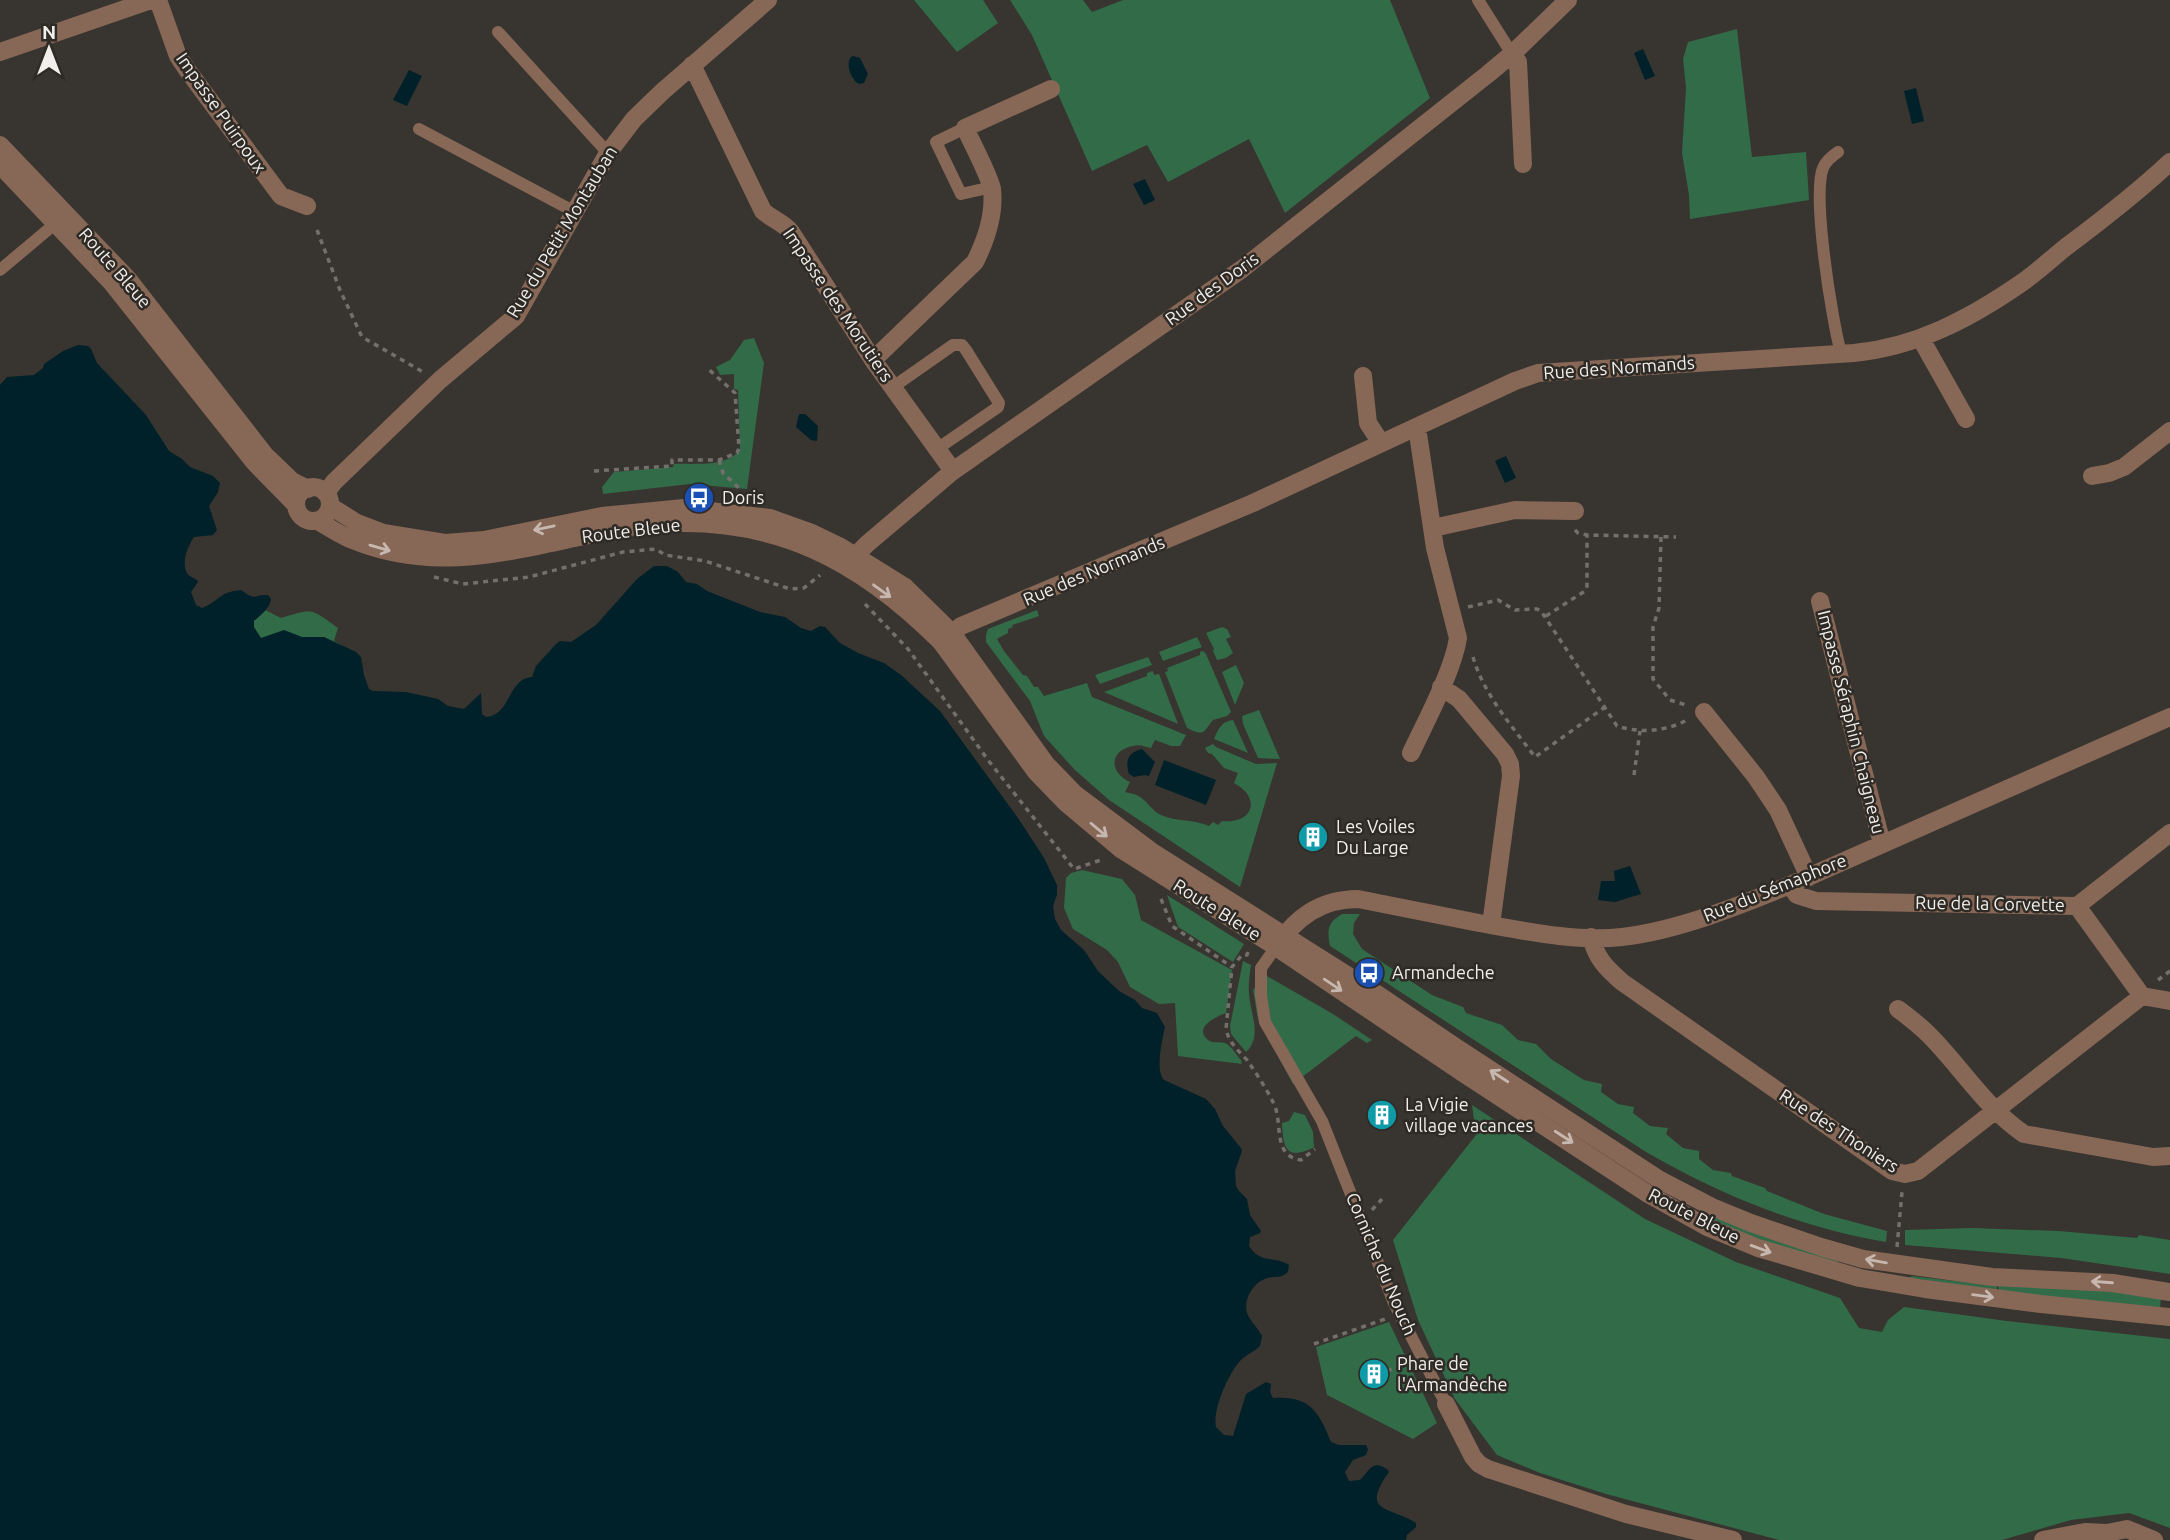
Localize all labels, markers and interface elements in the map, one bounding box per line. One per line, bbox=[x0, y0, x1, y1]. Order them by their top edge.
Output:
north arrow bbox=[14, 14, 84, 84]
text: N bbox=[42, 21, 56, 43]
street label: Impasse Puirpoux bbox=[173, 48, 271, 176]
street label: Rue du Petit Montauban bbox=[502, 142, 620, 321]
street label: Route Bleue bbox=[76, 223, 156, 311]
street label: Impasse des Morutiers bbox=[780, 224, 898, 385]
street label: Rue des Doris bbox=[1161, 248, 1262, 329]
street label: Rue des Normands bbox=[1543, 352, 1695, 382]
bus stop icon: Doris bbox=[682, 481, 716, 515]
place label: Doris bbox=[722, 487, 764, 507]
street label: Route Bleue bbox=[580, 514, 681, 546]
one-way arrow bbox=[533, 521, 556, 535]
street label: Rue des Normands bbox=[1020, 531, 1167, 609]
one-way arrow bbox=[369, 543, 391, 556]
one-way arrow bbox=[872, 583, 890, 598]
street label: Impasse Séraphin Chaigneau bbox=[1814, 608, 1889, 836]
place label: Les Voiles Du Large bbox=[1336, 816, 1415, 857]
building icon: Les Voiles Du Large bbox=[1296, 820, 1330, 854]
one-way arrow bbox=[1090, 822, 1108, 838]
street label: Rue du Sémaphore bbox=[1700, 849, 1849, 925]
street label: Route Bleue bbox=[1170, 874, 1265, 944]
street label: Rue de la Corvette bbox=[1915, 892, 2065, 914]
bus stop icon: Armandeche bbox=[1352, 956, 1386, 990]
place label: Armandeche bbox=[1392, 962, 1495, 982]
one-way arrow bbox=[1323, 978, 1342, 992]
one-way arrow bbox=[1490, 1068, 1509, 1083]
street label: Rue des Thoniers bbox=[1776, 1084, 1903, 1176]
place label: La Vigie village vacances bbox=[1405, 1094, 1533, 1135]
building icon: La Vigie village vacances bbox=[1365, 1098, 1399, 1132]
one-way arrow bbox=[1553, 1131, 1573, 1145]
street label: Route Bleue bbox=[1646, 1184, 1743, 1247]
street label: Corniche du Nouch bbox=[1343, 1189, 1421, 1338]
one-way arrow bbox=[1750, 1244, 1772, 1256]
one-way arrow bbox=[1865, 1254, 1888, 1268]
one-way arrow bbox=[2092, 1275, 2114, 1288]
one-way arrow bbox=[1971, 1290, 1994, 1303]
place label: Phare de l'Armandèche bbox=[1397, 1353, 1508, 1394]
building icon: Phare de l'Armandèche bbox=[1357, 1357, 1391, 1391]

